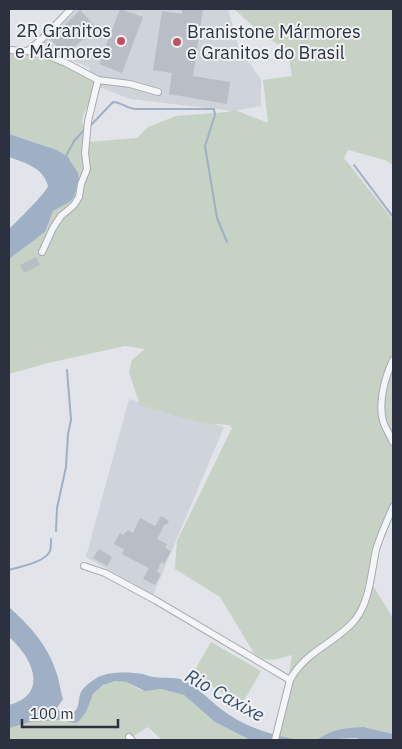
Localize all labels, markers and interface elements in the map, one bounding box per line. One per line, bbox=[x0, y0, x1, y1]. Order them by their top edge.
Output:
place label: 2R Granitos e Mármores bbox=[15, 19, 111, 63]
place label: Branistone Mármores e Granitos do Brasil bbox=[187, 20, 361, 64]
marker: 2R Granitos e Mármores bbox=[115, 35, 127, 47]
marker: Branistone Mármores e Granitos do Brasil bbox=[171, 36, 183, 48]
water label: Rio Caxixe bbox=[181, 663, 269, 727]
scale bar bbox=[22, 696, 119, 728]
text: 100 m bbox=[30, 704, 74, 723]

